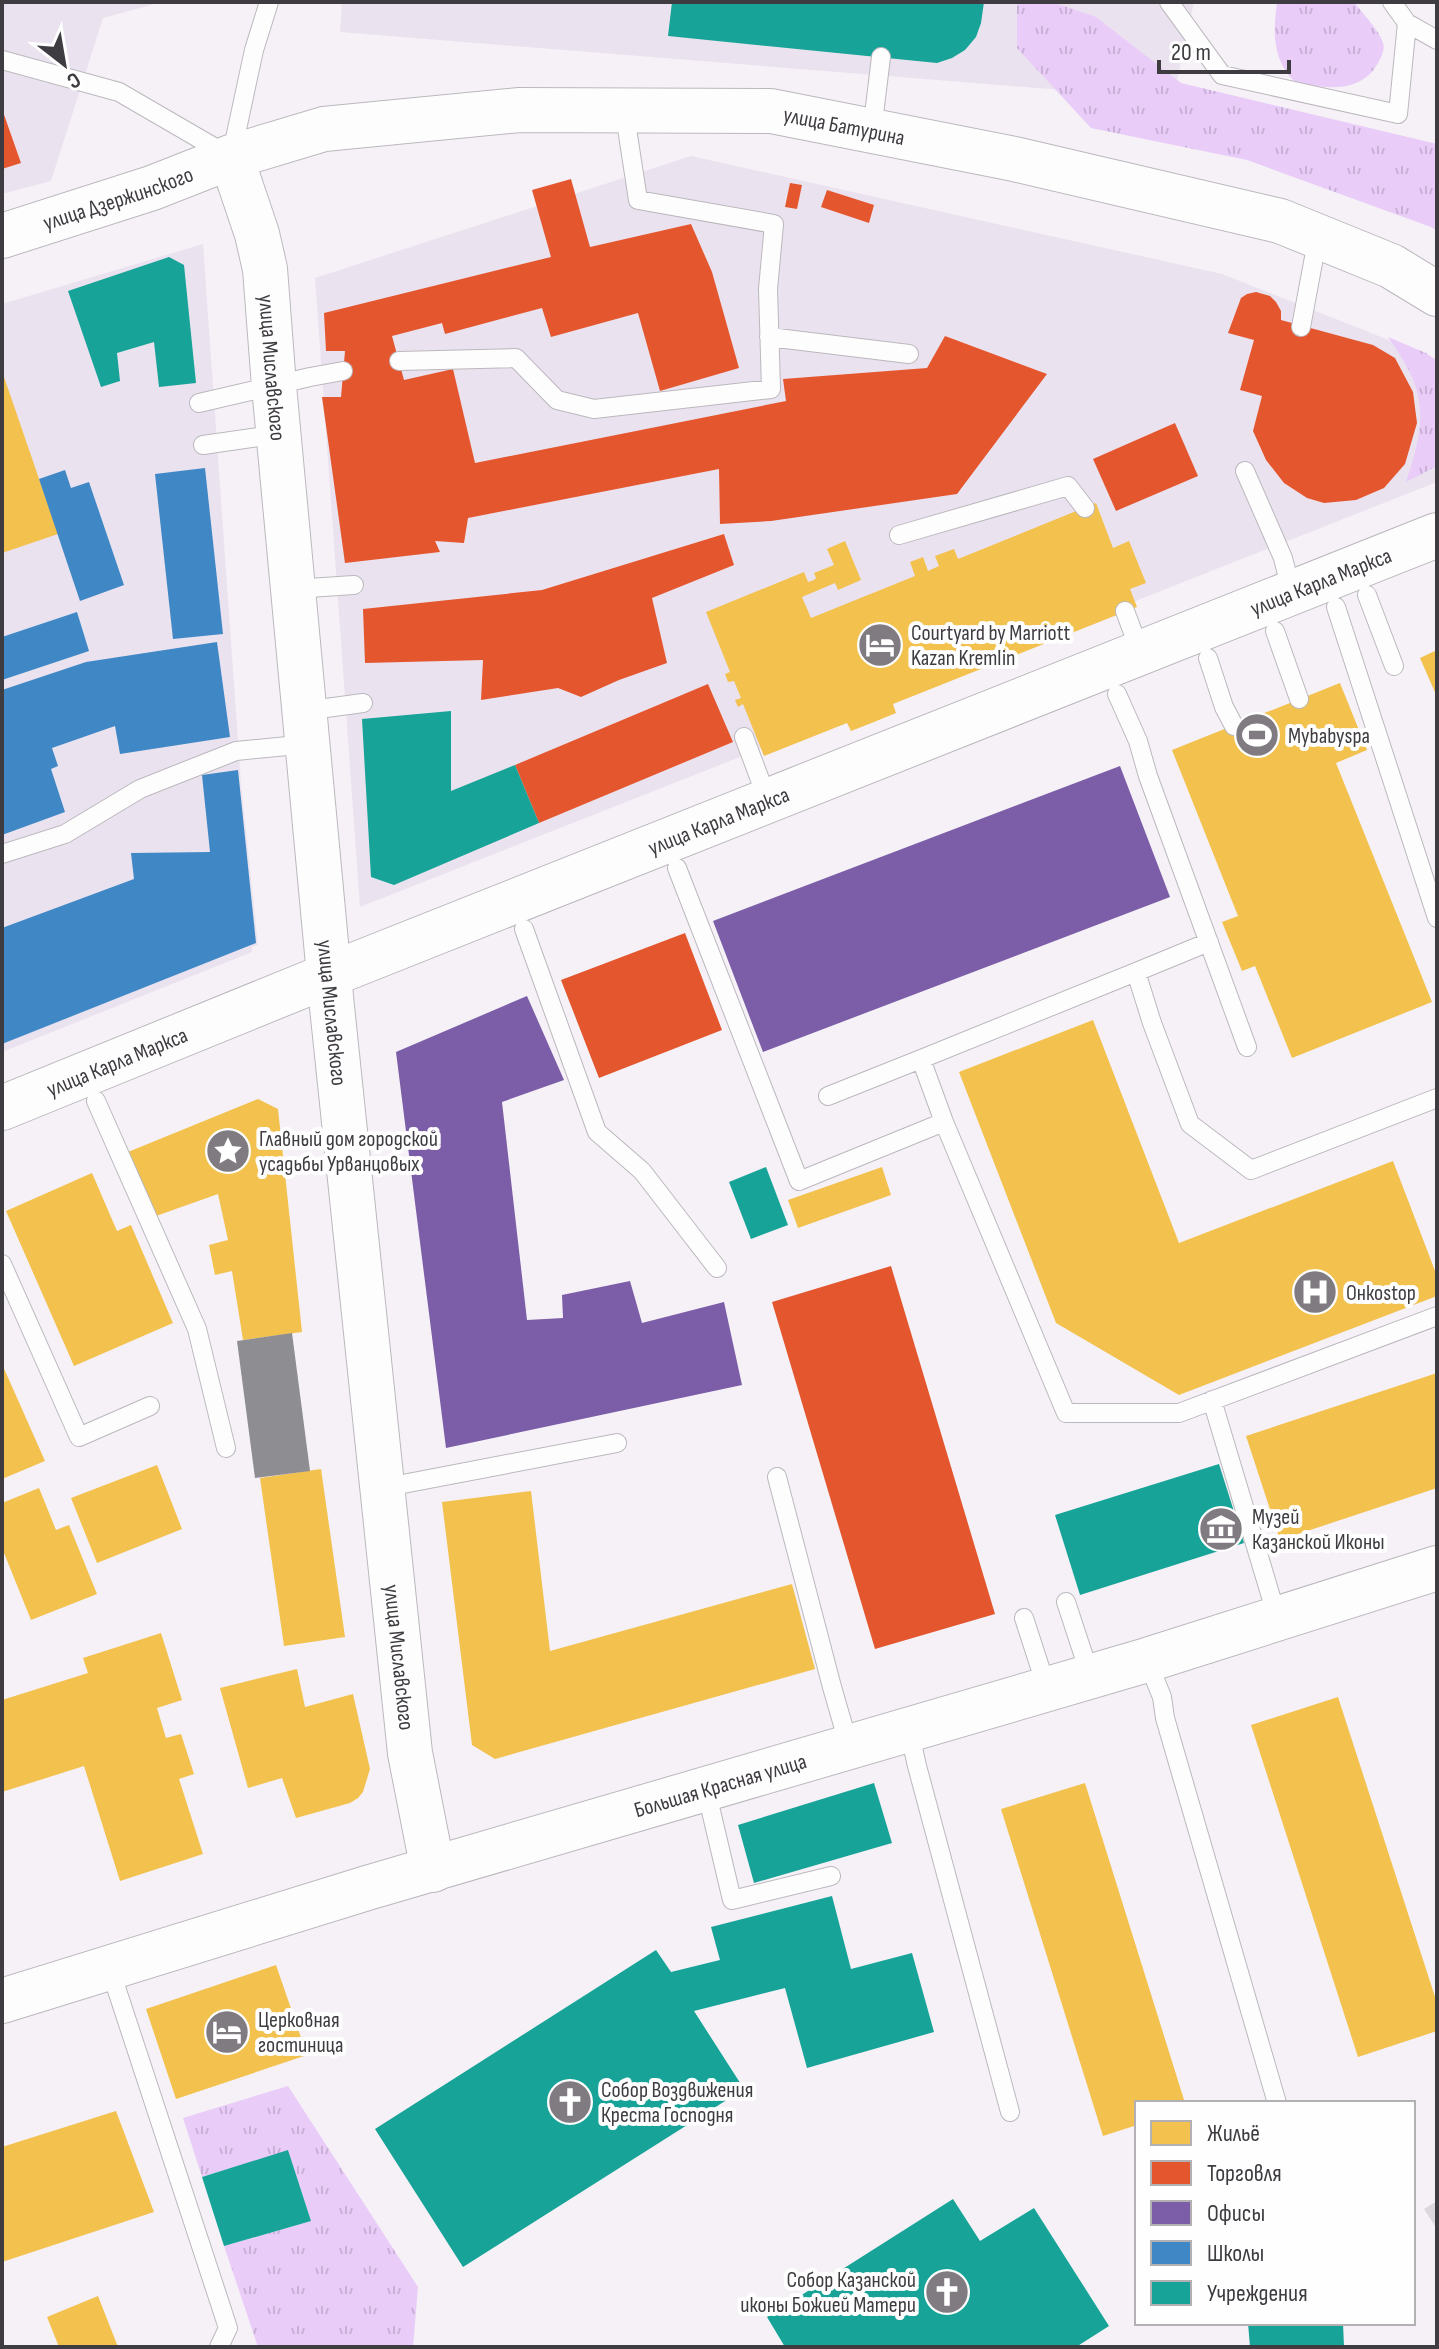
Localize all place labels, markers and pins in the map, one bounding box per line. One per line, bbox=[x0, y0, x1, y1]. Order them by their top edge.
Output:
place label: Courtyard by Marriott Kazan Kremlin bbox=[911, 620, 1070, 672]
hotel icon: Courtyard by Marriott Kazan Kremlin bbox=[856, 621, 904, 669]
sports icon: Mybabyspa bbox=[1233, 711, 1281, 759]
place label: Mybabyspa bbox=[1288, 723, 1370, 750]
place label: Главный дом городской усадьбы Урванцовых bbox=[259, 1126, 438, 1178]
place icon: Главный дом городской усадьбы Урванцовых bbox=[204, 1127, 252, 1175]
hospital icon: Онкоstop bbox=[1291, 1268, 1339, 1316]
place label: Онкоstop bbox=[1346, 1280, 1416, 1307]
place label: Музей Казанской Иконы bbox=[1252, 1504, 1385, 1556]
museum icon: Музей Казанской Иконы bbox=[1197, 1505, 1245, 1553]
place label: Церковная гостиница bbox=[258, 2007, 343, 2059]
hotel icon: Церковная гостиница bbox=[203, 2008, 251, 2056]
place label: Собор Воздвижения Креста Господня bbox=[601, 2077, 753, 2129]
church icon: Собор Воздвижения Креста Господня bbox=[546, 2078, 594, 2126]
place label: Собор Казанской иконы Божией Матери bbox=[740, 2267, 916, 2319]
church icon: Собор Казанской иконы Божией Матери bbox=[923, 2268, 971, 2316]

